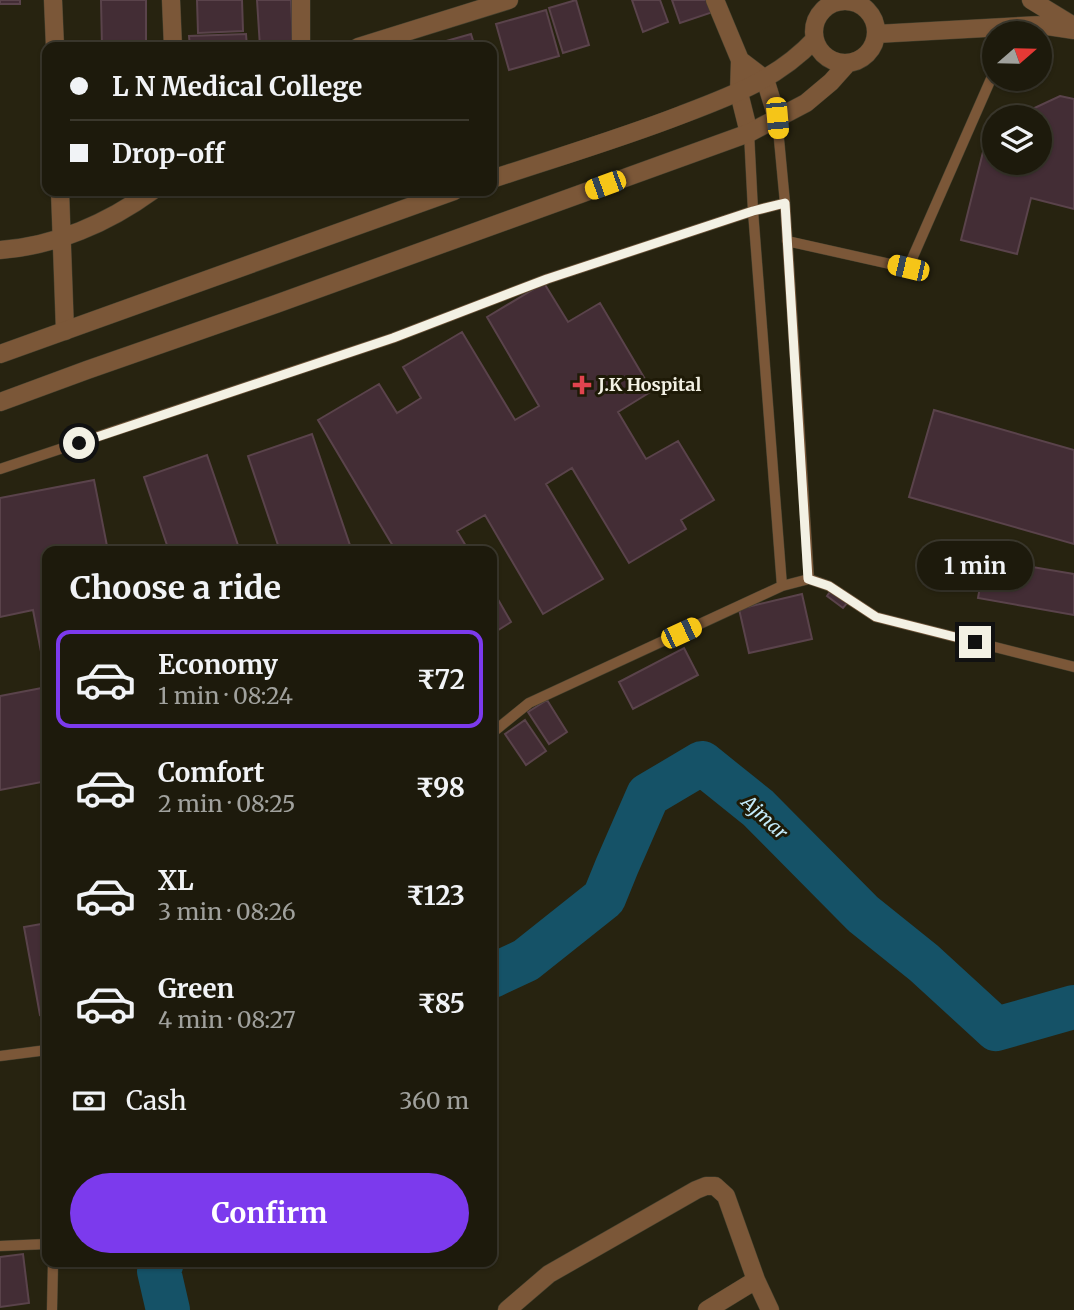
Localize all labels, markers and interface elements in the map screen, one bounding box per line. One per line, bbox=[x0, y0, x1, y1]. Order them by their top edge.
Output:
north arrow bbox=[982, 21, 1052, 91]
map controls bbox=[982, 21, 1052, 175]
text: L N Medical College bbox=[112, 70, 362, 103]
car bbox=[765, 96, 790, 140]
button: layers bbox=[982, 105, 1052, 175]
text: Drop-off bbox=[112, 137, 225, 170]
car bbox=[582, 168, 629, 202]
car bbox=[886, 253, 931, 283]
place label: J.K Hospital bbox=[597, 373, 701, 396]
marker: J.K Hospital bbox=[572, 375, 592, 395]
route start bbox=[63, 427, 95, 459]
callout: 1 min bbox=[917, 540, 1033, 590]
text: 1 min bbox=[944, 551, 1006, 580]
text: Choose a ride bbox=[70, 568, 281, 608]
car bbox=[658, 615, 705, 651]
route end bbox=[959, 626, 991, 658]
icon: car bbox=[74, 648, 137, 711]
text: Economy bbox=[158, 648, 278, 681]
text: ₹72 bbox=[417, 663, 465, 696]
text: 1 min · 08:24 bbox=[158, 681, 293, 710]
icon: car bbox=[74, 756, 137, 819]
text: Comfort bbox=[158, 756, 264, 789]
text: ₹98 bbox=[415, 771, 465, 804]
text: 2 min · 08:25 bbox=[158, 789, 295, 818]
water label: Ajmar bbox=[736, 789, 793, 844]
icon: car bbox=[74, 864, 137, 927]
text: XL bbox=[158, 864, 194, 897]
text: ₹123 bbox=[406, 879, 465, 912]
text: 3 min · 08:26 bbox=[158, 897, 296, 926]
icon: car bbox=[74, 972, 137, 1035]
text: Green bbox=[158, 972, 234, 1005]
text: ₹85 bbox=[417, 987, 465, 1020]
text: 4 min · 08:27 bbox=[158, 1005, 296, 1034]
icon: cash bbox=[70, 1082, 108, 1120]
text: Cash bbox=[126, 1084, 187, 1117]
text: 360 m bbox=[399, 1086, 469, 1115]
button: Confirm bbox=[70, 1173, 469, 1253]

